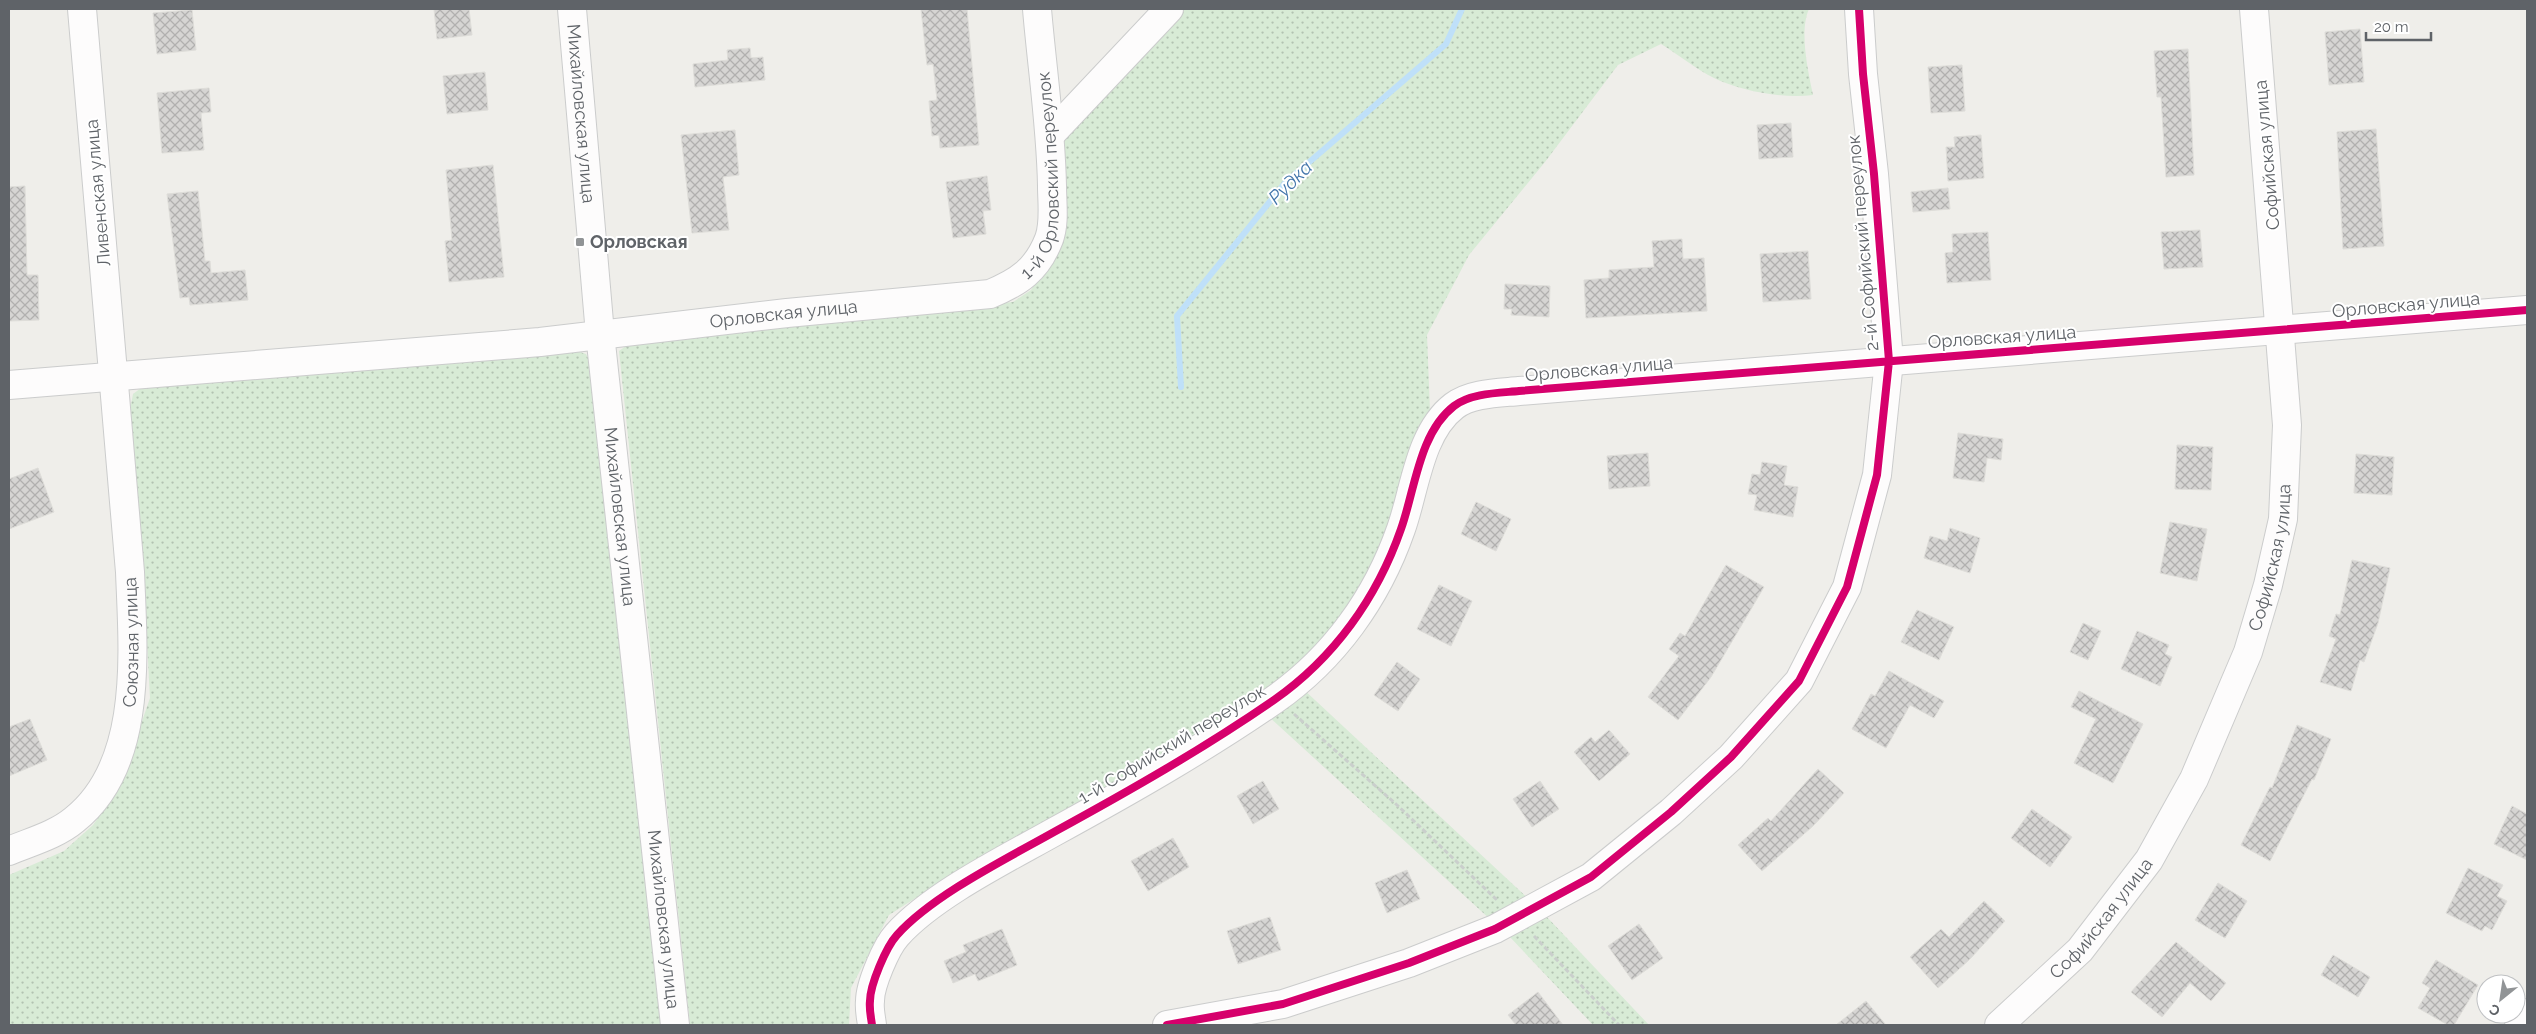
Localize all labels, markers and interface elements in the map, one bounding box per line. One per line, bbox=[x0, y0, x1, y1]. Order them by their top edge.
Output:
scale bar bbox=[2366, 10, 2431, 42]
text: 20 m bbox=[2374, 18, 2409, 36]
street label: Михайловская улица bbox=[563, 23, 600, 204]
street label: 1-й Орловский переулок bbox=[1016, 71, 1063, 283]
street label: Софийская улица bbox=[2249, 79, 2284, 231]
street label: Ливенская улица bbox=[81, 118, 114, 268]
street label: 2-й Софийский переулок bbox=[1843, 134, 1882, 352]
water label: Рудка bbox=[1264, 156, 1316, 208]
place label: Орловская bbox=[590, 231, 688, 252]
marker: Орловская bbox=[574, 236, 586, 248]
street label: Орловская улица bbox=[2331, 288, 2481, 321]
street label: Орловская улица bbox=[709, 295, 859, 332]
street label: Орловская улица bbox=[1927, 321, 2077, 352]
street label: Орловская улица bbox=[1524, 352, 1674, 385]
street label: Михайловская улица bbox=[600, 426, 640, 607]
street label: Софийская улица bbox=[2244, 483, 2294, 634]
street label: Союзная улица bbox=[118, 577, 142, 708]
street label: 1-й Софийский переулок bbox=[1074, 679, 1269, 808]
street label: Михайловская улица bbox=[644, 829, 684, 1010]
street label: Софийская улица bbox=[2045, 854, 2157, 983]
north arrow bbox=[2476, 974, 2526, 1024]
text: С bbox=[2486, 1001, 2503, 1020]

